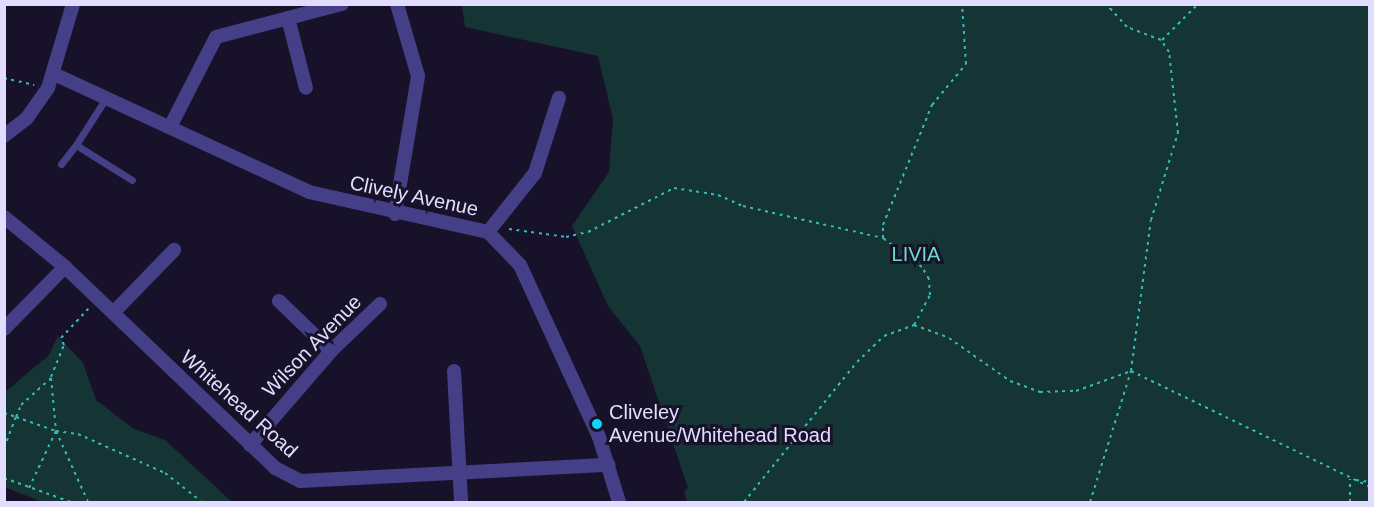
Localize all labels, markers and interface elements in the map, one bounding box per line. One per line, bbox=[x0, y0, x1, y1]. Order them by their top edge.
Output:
street label: Clively Avenue bbox=[347, 171, 481, 221]
park label: LIVIA bbox=[892, 242, 940, 266]
street label: Wilson Avenue bbox=[257, 290, 367, 402]
street label: Whitehead Road bbox=[176, 345, 302, 463]
place label: Cliveley Avenue/Whitehead Road bbox=[609, 400, 831, 447]
marker: Cliveley Avenue/Whitehead Road bbox=[590, 417, 604, 431]

